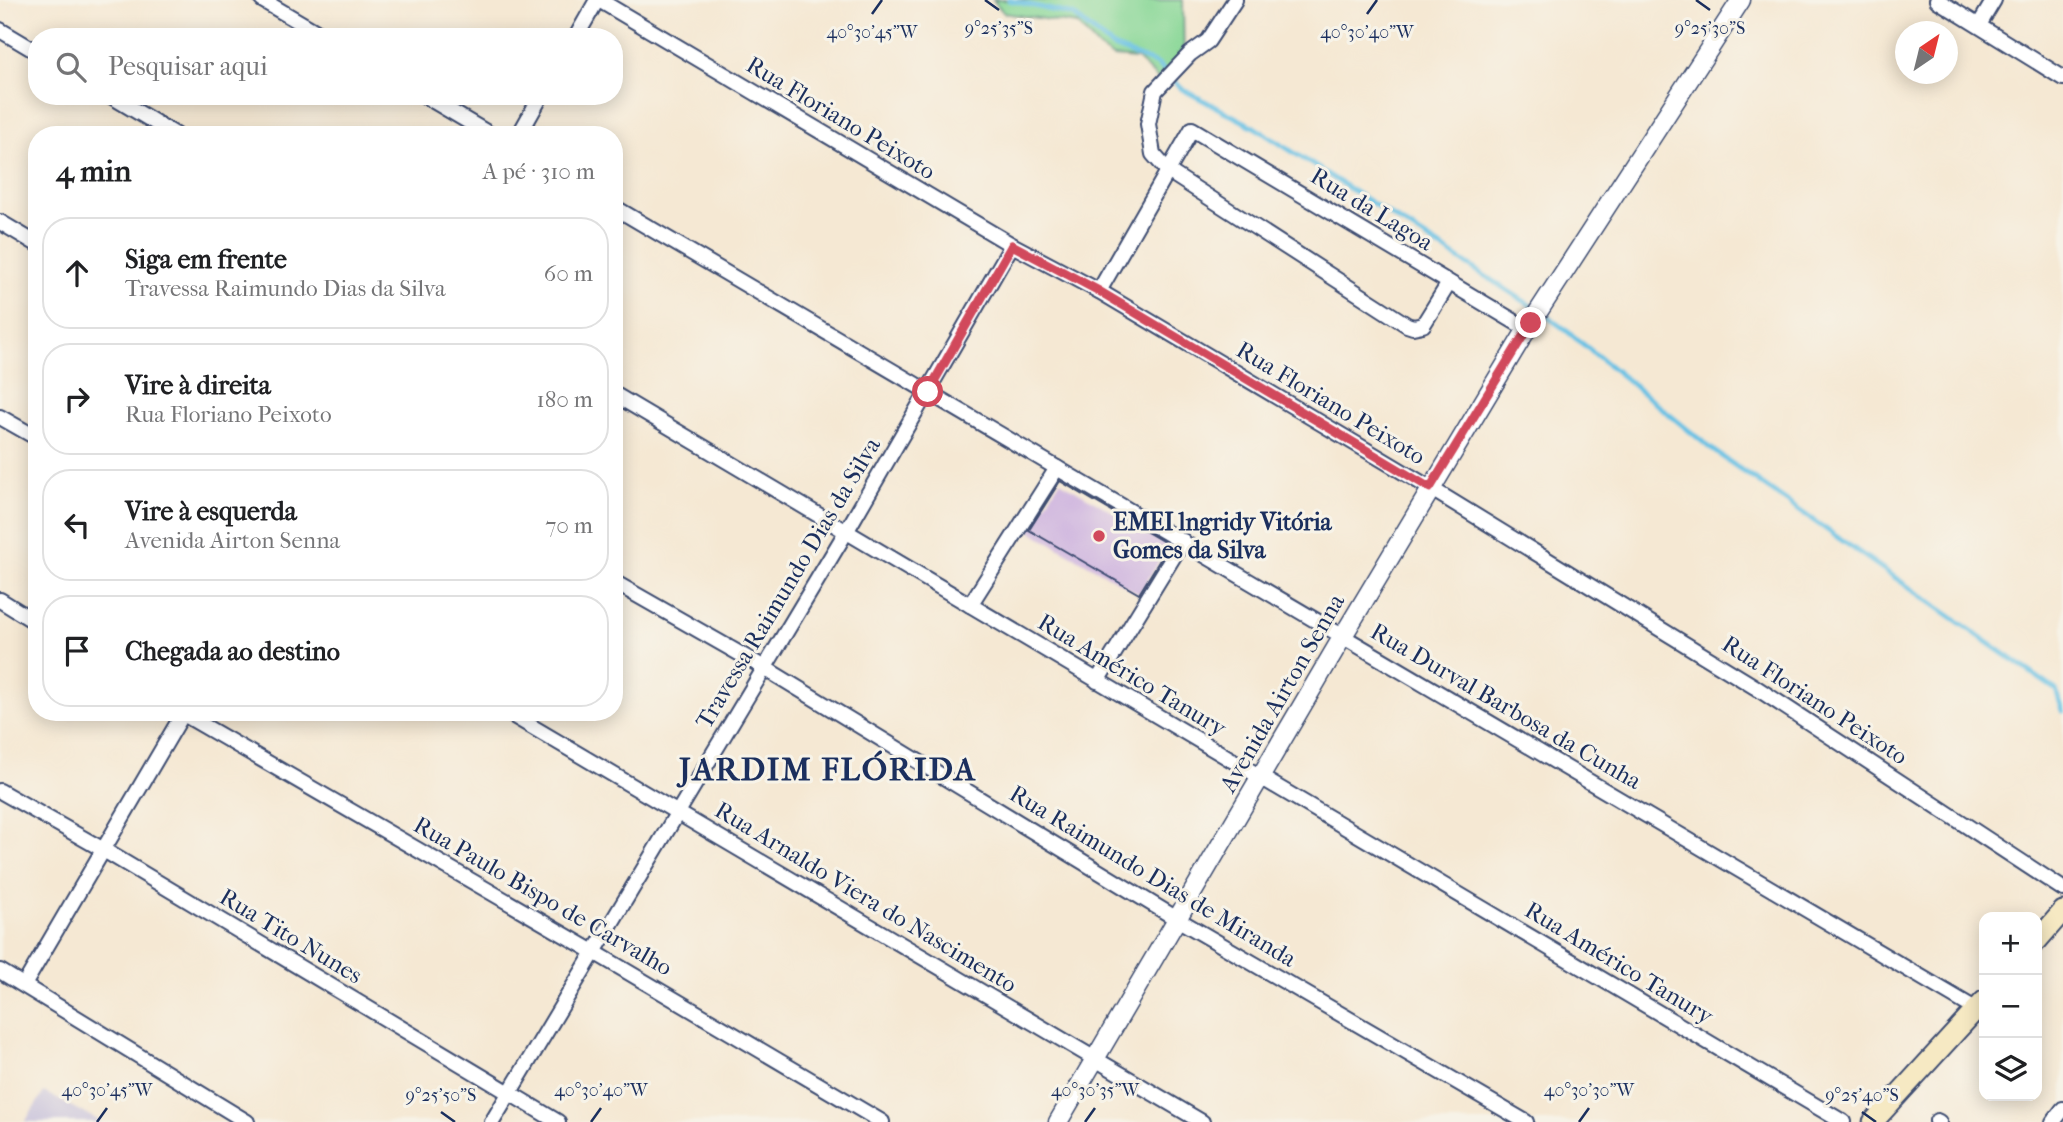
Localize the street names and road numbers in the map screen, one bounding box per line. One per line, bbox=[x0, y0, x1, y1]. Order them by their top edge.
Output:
street label: Rua Floriano Peixoto bbox=[741, 50, 941, 186]
street label: Rua da Lagoa bbox=[1306, 162, 1439, 257]
street label: Rua Floriano Peixoto bbox=[1231, 335, 1431, 471]
street label: Travessa Raimundo Dias da Silva bbox=[690, 432, 887, 734]
street label: Avenida Airton Senna bbox=[1213, 588, 1351, 798]
street label: Rua Américo Tanury bbox=[1033, 608, 1232, 743]
street label: Rua Durval Barbosa da Cunha bbox=[1366, 617, 1647, 796]
street label: Rua Floriano Peixoto bbox=[1717, 630, 1913, 770]
street label: Rua Raimundo Dias de Miranda bbox=[1005, 779, 1302, 973]
street label: Rua Arnaldo Viera do Nascimento bbox=[710, 796, 1022, 998]
street label: Rua Paulo Bispo de Carvalho bbox=[409, 810, 677, 982]
street label: Rua Tito Nunes bbox=[215, 882, 367, 990]
street label: Rua Américo Tanury bbox=[1520, 896, 1719, 1031]

